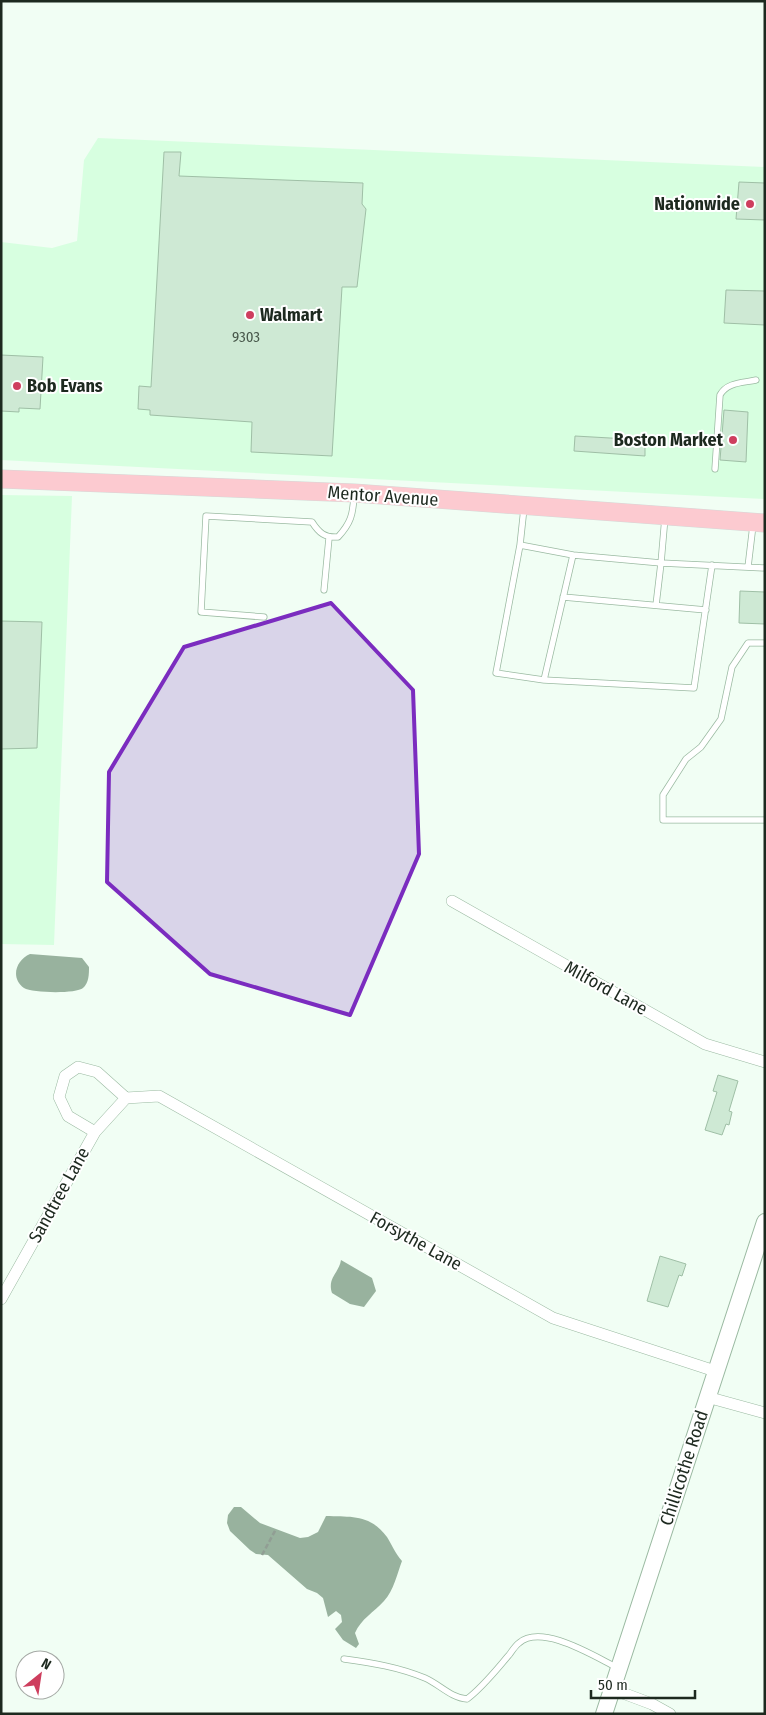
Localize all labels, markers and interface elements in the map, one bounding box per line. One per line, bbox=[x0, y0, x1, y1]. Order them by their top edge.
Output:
place label: Nationwide bbox=[654, 193, 740, 215]
marker: Nationwide bbox=[744, 198, 756, 210]
place label: Walmart bbox=[260, 304, 323, 326]
marker: Walmart bbox=[244, 309, 256, 321]
house number: 9303 bbox=[232, 328, 260, 346]
place label: Bob Evans bbox=[27, 375, 103, 397]
marker: Bob Evans bbox=[11, 380, 23, 392]
place label: Boston Market bbox=[614, 429, 724, 451]
marker: Boston Market bbox=[727, 434, 739, 446]
street label: Mentor Avenue bbox=[327, 481, 439, 511]
street label: Milford Lane bbox=[561, 956, 651, 1020]
street label: Sandtree Lane bbox=[24, 1143, 94, 1247]
street label: Forsythe Lane bbox=[366, 1207, 466, 1275]
street label: Chillicothe Road bbox=[655, 1408, 713, 1528]
north arrow bbox=[15, 1650, 65, 1700]
text: N bbox=[38, 1655, 54, 1674]
scale bar bbox=[591, 1668, 695, 1700]
text: 50 m bbox=[598, 1676, 628, 1694]

